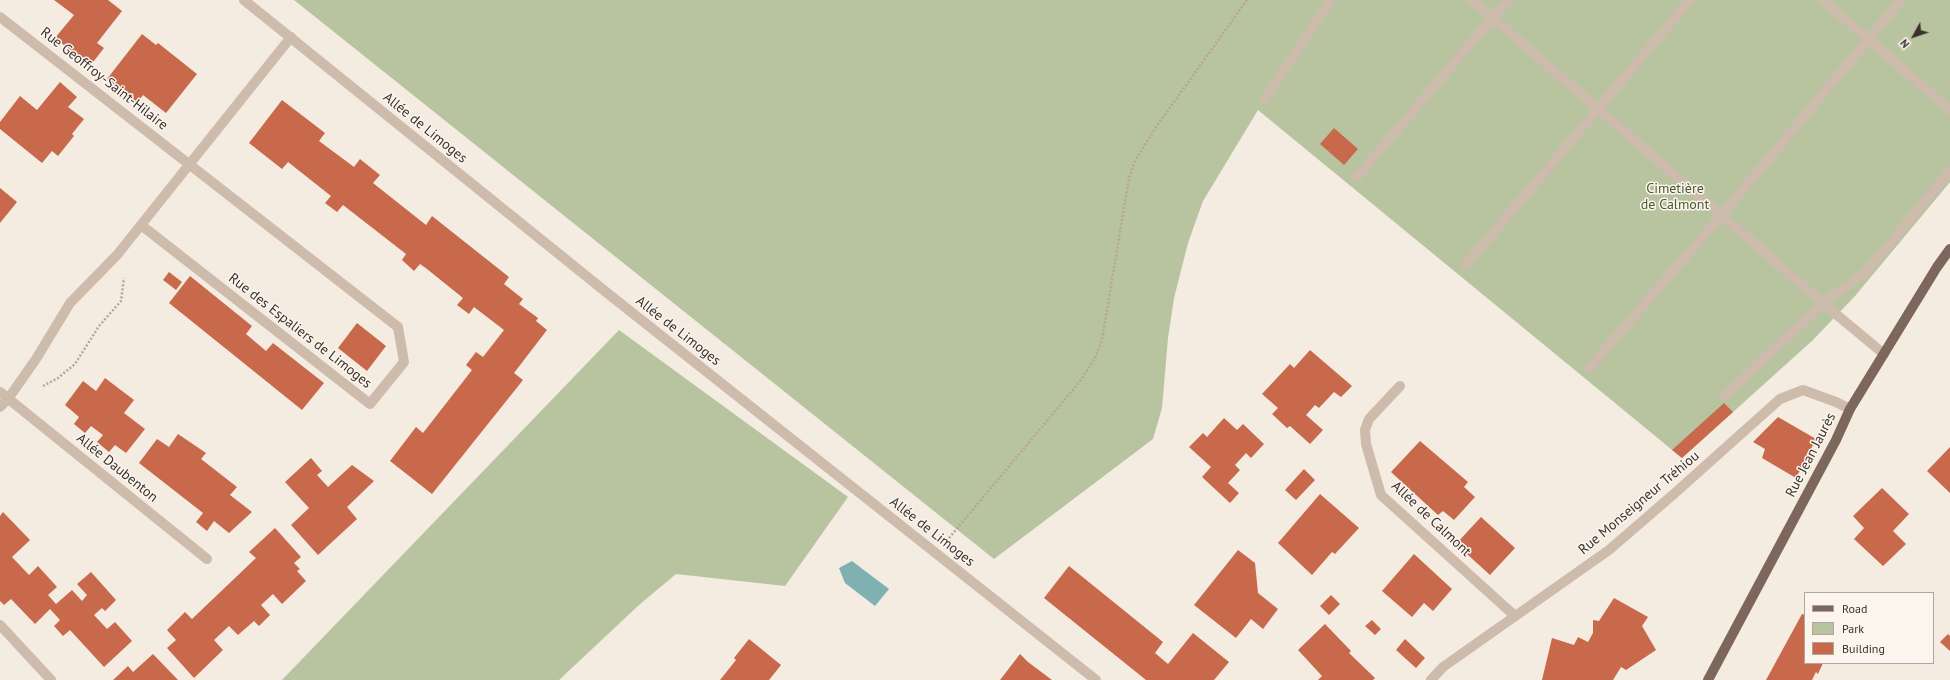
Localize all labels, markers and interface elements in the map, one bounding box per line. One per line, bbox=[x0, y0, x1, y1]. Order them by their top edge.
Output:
north arrow bbox=[1894, 16, 1934, 56]
street label: Rue Geoffroy-Saint-Hilaire bbox=[37, 24, 171, 134]
text: N bbox=[1897, 36, 1912, 51]
street label: Allée de Limoges bbox=[380, 89, 470, 167]
park label: Cimetière de Calmont bbox=[1641, 181, 1709, 214]
street label: Rue des Espaliers de Limoges bbox=[225, 270, 375, 392]
street label: Allée de Limoges bbox=[632, 293, 724, 369]
street label: Rue Jean Jaurès bbox=[1783, 410, 1839, 500]
street label: Allée Daubenton bbox=[73, 430, 161, 506]
street label: Rue Monseigneur Tréhiou bbox=[1575, 448, 1703, 558]
street label: Allée de Calmont bbox=[1388, 478, 1474, 560]
street label: Allée de Limoges bbox=[886, 494, 978, 570]
legend bbox=[1804, 592, 1934, 664]
text: Road bbox=[1842, 601, 1867, 616]
text: Park bbox=[1842, 621, 1864, 636]
text: Building bbox=[1842, 641, 1885, 656]

